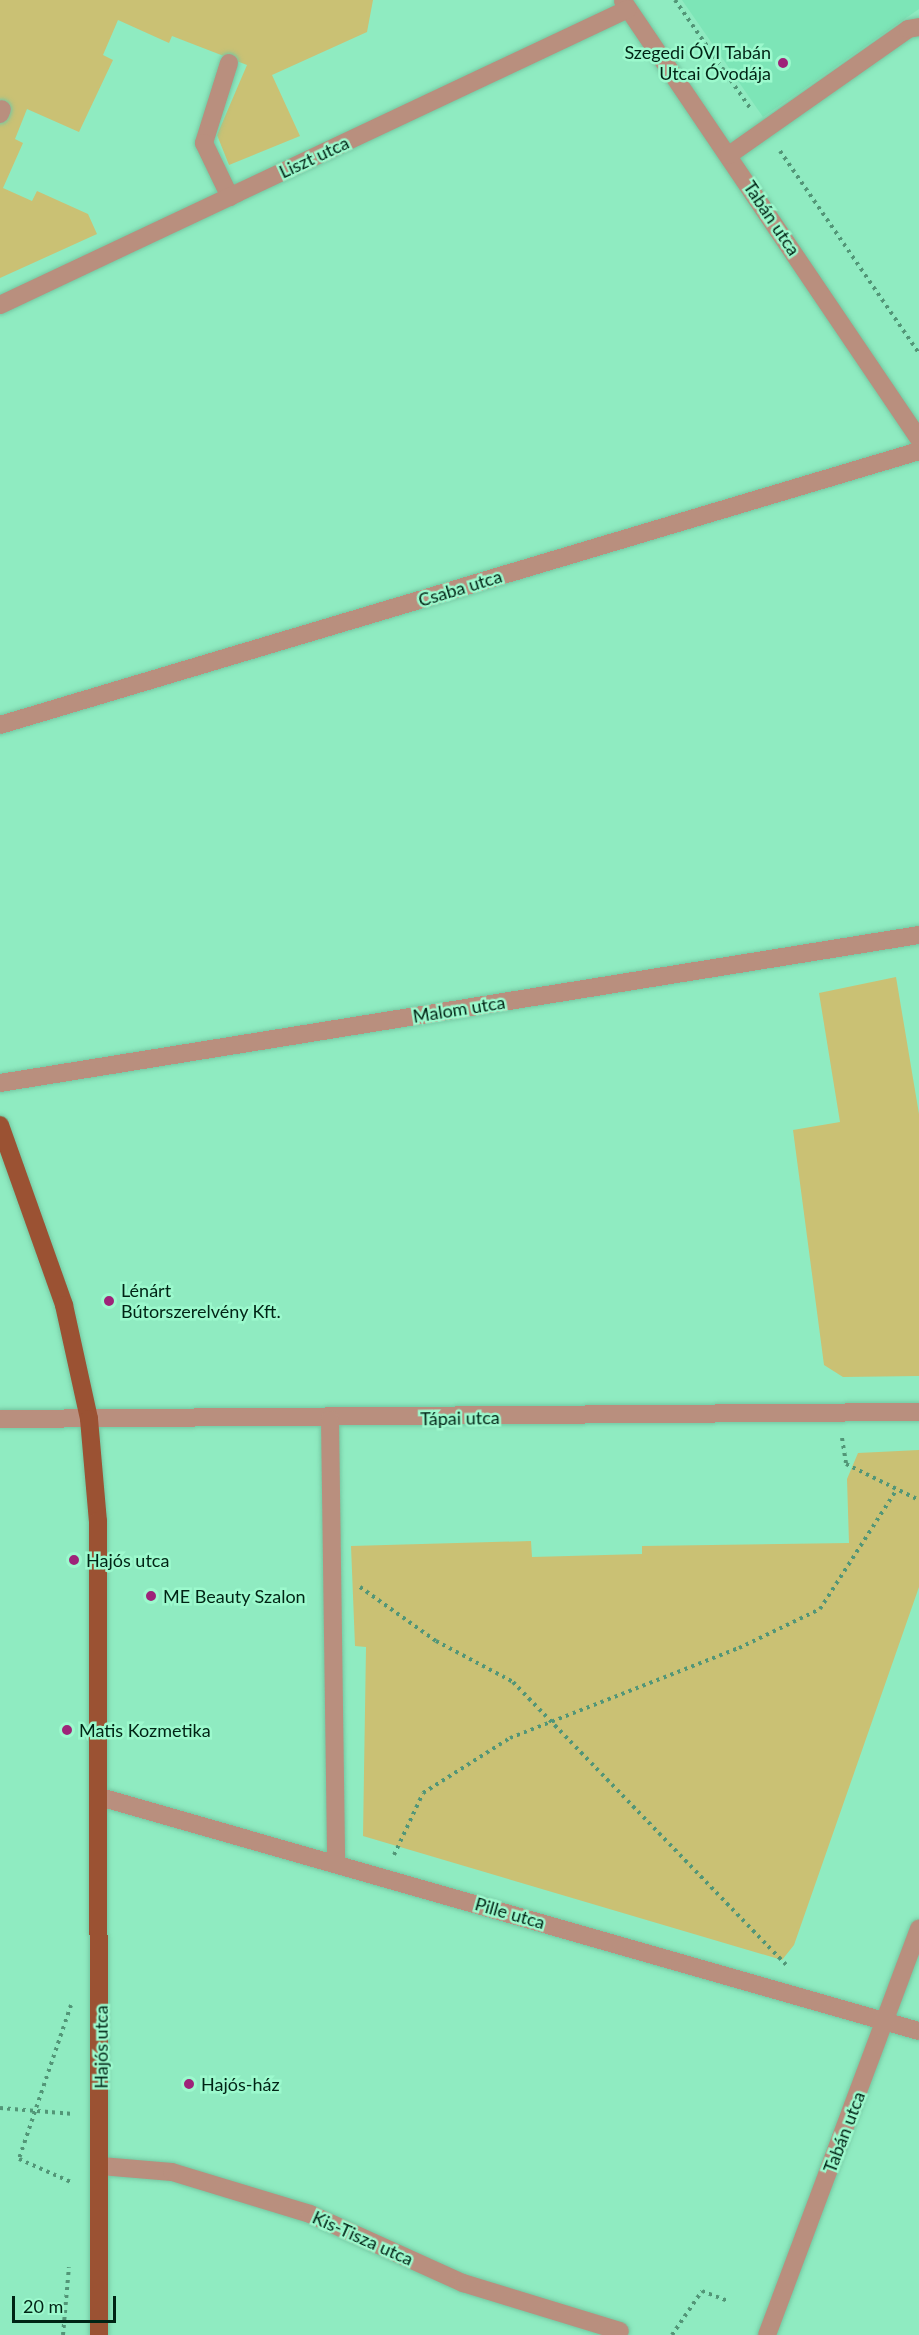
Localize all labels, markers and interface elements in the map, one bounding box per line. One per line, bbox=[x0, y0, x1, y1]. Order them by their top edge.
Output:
place label: Szegedi ÓVI Tabán Utcai Óvodája bbox=[624, 42, 771, 84]
marker: Szegedi ÓVI Tabán Utcai Óvodája bbox=[776, 56, 790, 70]
street label: Liszt utca bbox=[276, 131, 352, 183]
street label: Tabán utca bbox=[739, 177, 805, 259]
street label: Csaba utca bbox=[416, 565, 504, 611]
street label: Malom utca bbox=[411, 991, 507, 1027]
place label: Lénárt Bútorszerelvény Kft. bbox=[121, 1280, 281, 1322]
marker: Lénárt Bútorszerelvény Kft. bbox=[102, 1294, 116, 1308]
street label: Tápai utca bbox=[420, 1407, 500, 1429]
place label: Hajós utca bbox=[86, 1549, 169, 1571]
marker: Hajós utca bbox=[67, 1553, 81, 1567]
place label: ME Beauty Szalon bbox=[163, 1585, 306, 1607]
marker: ME Beauty Szalon bbox=[144, 1589, 158, 1603]
place label: Matis Kozmetika bbox=[79, 1719, 211, 1741]
marker: Matis Kozmetika bbox=[60, 1723, 74, 1737]
street label: Pille utca bbox=[473, 1893, 547, 1933]
street label: Hajós utca bbox=[90, 2005, 112, 2089]
place label: Hajós-ház bbox=[201, 2073, 280, 2095]
marker: Hajós-ház bbox=[182, 2077, 196, 2091]
street label: Tabán utca bbox=[819, 2088, 869, 2176]
street label: Kis-Tisza utca bbox=[309, 2206, 417, 2270]
scale bar bbox=[15, 2284, 118, 2322]
text: 20 m bbox=[23, 2295, 63, 2317]

